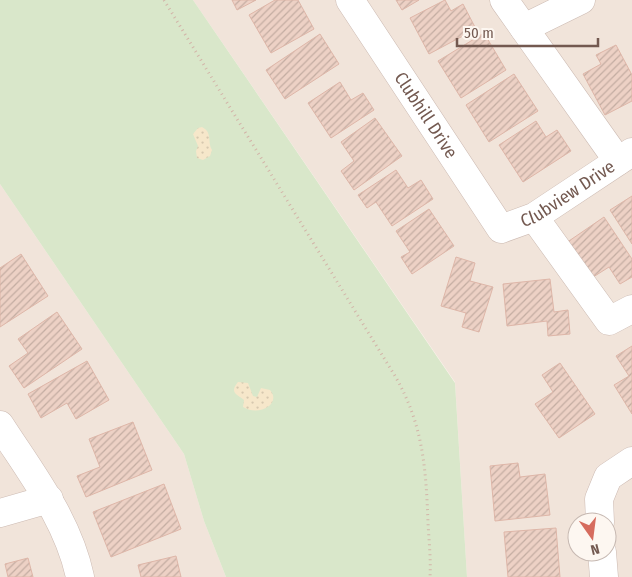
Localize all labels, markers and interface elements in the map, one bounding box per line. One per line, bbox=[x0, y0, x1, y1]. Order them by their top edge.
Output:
scale bar bbox=[457, 15, 598, 47]
text: 50 m bbox=[464, 24, 494, 42]
street label: Clubhill Drive bbox=[390, 68, 462, 163]
street label: Clubview Drive bbox=[517, 155, 619, 232]
north arrow bbox=[567, 512, 617, 562]
text: N bbox=[589, 540, 601, 558]

